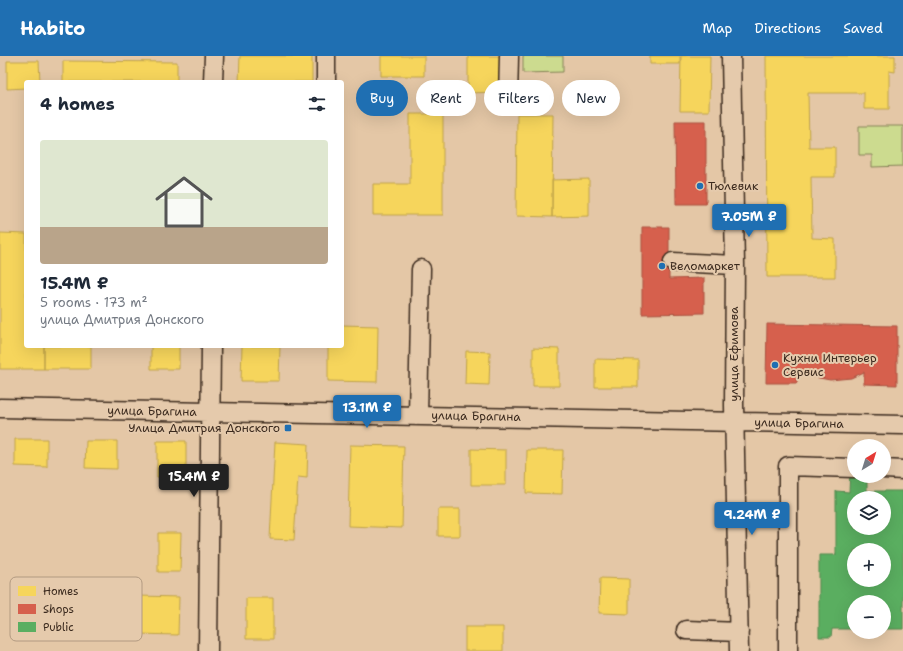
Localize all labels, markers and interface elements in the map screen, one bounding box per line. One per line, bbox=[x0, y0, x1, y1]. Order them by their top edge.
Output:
text: Habito bbox=[20, 16, 85, 41]
text: Map bbox=[703, 19, 733, 37]
text: Directions bbox=[755, 19, 821, 37]
text: Saved bbox=[843, 19, 883, 37]
chip: Buy bbox=[356, 80, 408, 116]
chip: Rent bbox=[416, 80, 476, 116]
chip: Filters bbox=[484, 80, 554, 116]
chip: New bbox=[562, 80, 620, 116]
text: 4 homes bbox=[40, 93, 115, 115]
icon: filters bbox=[306, 93, 328, 115]
icon: home bbox=[148, 166, 220, 238]
place label: Тюлевик bbox=[708, 178, 759, 194]
marker: Тюлевик bbox=[695, 181, 705, 191]
pin: 7.05M ₽ bbox=[712, 204, 786, 238]
text: 7.05M ₽ bbox=[721, 208, 777, 225]
place label: Веломаркет bbox=[670, 258, 741, 274]
marker: Веломаркет bbox=[657, 261, 667, 271]
text: 15.4M ₽ bbox=[40, 272, 109, 294]
text: 5 rooms · 173 m² bbox=[40, 294, 147, 311]
street label: улица Ефимова bbox=[726, 306, 742, 402]
text: улица Дмитрия Донского bbox=[40, 311, 204, 328]
place label: Кухни Интерьер Сервис bbox=[783, 350, 877, 380]
marker: Кухни Интерьер Сервис bbox=[770, 360, 780, 370]
pin: 13.1M ₽ bbox=[330, 395, 404, 429]
text: 13.1M ₽ bbox=[342, 399, 392, 416]
street label: улица Брагина bbox=[107, 402, 197, 420]
street label: улица Брагина bbox=[431, 407, 521, 425]
street label: улица Брагина bbox=[754, 414, 844, 432]
place label: Улица Дмитрия Донского bbox=[128, 420, 280, 436]
marker: Улица Дмитрия Донского bbox=[283, 423, 293, 433]
north arrow bbox=[847, 439, 891, 483]
map controls bbox=[847, 439, 891, 639]
pin: 15.4M ₽ bbox=[157, 464, 231, 498]
text: 15.4M ₽ bbox=[168, 468, 220, 485]
button: layers bbox=[847, 491, 891, 535]
pin: 9.24M ₽ bbox=[715, 502, 789, 536]
text: 9.24M ₽ bbox=[723, 506, 781, 523]
button: + bbox=[847, 543, 891, 587]
legend bbox=[10, 577, 142, 641]
text: Homes bbox=[43, 584, 79, 599]
button: − bbox=[847, 595, 891, 639]
text: Shops bbox=[43, 602, 74, 617]
text: Public bbox=[43, 620, 74, 635]

